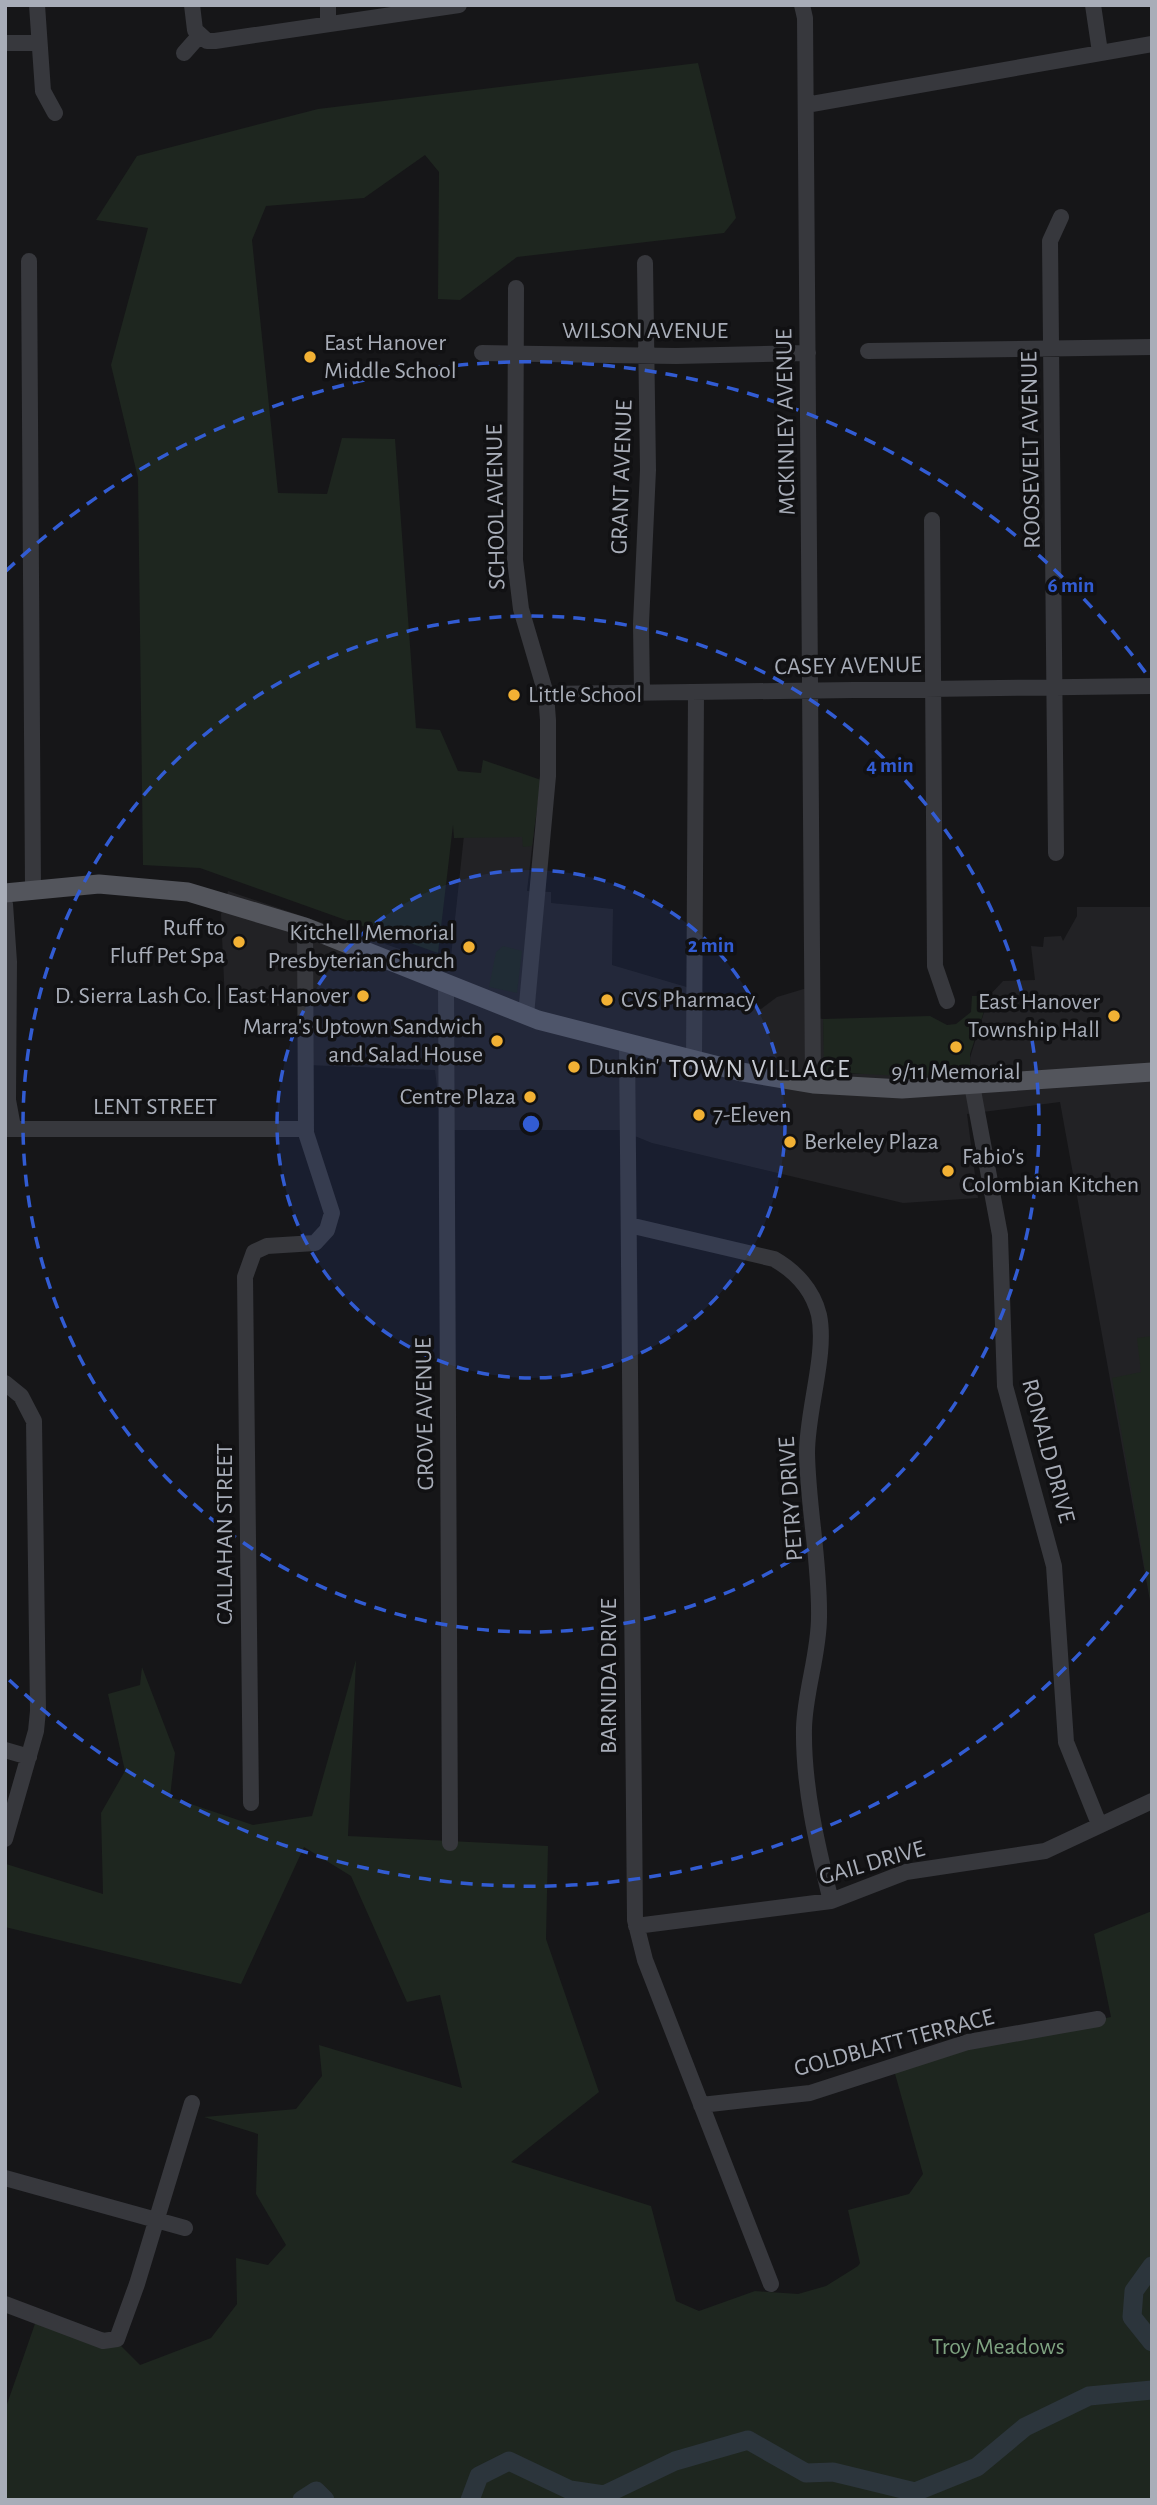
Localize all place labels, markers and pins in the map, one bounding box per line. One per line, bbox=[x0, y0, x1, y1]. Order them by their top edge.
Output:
place label: East Hanover Middle School bbox=[324, 331, 457, 383]
marker: East Hanover Middle School bbox=[302, 349, 318, 365]
place label: Little School bbox=[528, 683, 642, 707]
marker: Little School bbox=[506, 687, 522, 703]
place label: Ruff to Fluff Pet Spa bbox=[109, 916, 225, 968]
place label: Kitchell Memorial Presbyterian Church bbox=[267, 921, 455, 973]
marker: Ruff to Fluff Pet Spa bbox=[231, 934, 247, 950]
marker: Kitchell Memorial Presbyterian Church bbox=[461, 939, 477, 955]
place label: D. Sierra Lash Co. | East Hanover bbox=[55, 984, 349, 1009]
marker: D. Sierra Lash Co. | East Hanover bbox=[355, 988, 371, 1004]
place label: CVS Pharmacy bbox=[621, 988, 755, 1012]
place label: East Hanover Township Hall bbox=[968, 990, 1100, 1042]
marker: CVS Pharmacy bbox=[599, 992, 615, 1008]
marker: East Hanover Township Hall bbox=[1106, 1008, 1122, 1024]
place label: Marra's Uptown Sandwich and Salad House bbox=[243, 1015, 483, 1067]
marker: Marra's Uptown Sandwich and Salad House bbox=[489, 1033, 505, 1049]
marker: 9/11 Memorial bbox=[948, 1039, 964, 1055]
place label: Dunkin' bbox=[588, 1055, 659, 1079]
marker: Dunkin' bbox=[566, 1059, 582, 1075]
place label: 9/11 Memorial bbox=[891, 1060, 1021, 1084]
place label: Centre Plaza bbox=[400, 1085, 516, 1109]
marker: Centre Plaza bbox=[522, 1089, 538, 1105]
place label: 7-Eleven bbox=[713, 1103, 791, 1127]
marker: 7-Eleven bbox=[691, 1107, 707, 1123]
centre of rings bbox=[519, 1112, 543, 1136]
place label: Berkeley Plaza bbox=[804, 1130, 939, 1154]
marker: Berkeley Plaza bbox=[782, 1134, 798, 1150]
place label: Fabio's Colombian Kitchen bbox=[962, 1145, 1139, 1197]
marker: Fabio's Colombian Kitchen bbox=[940, 1163, 956, 1179]

